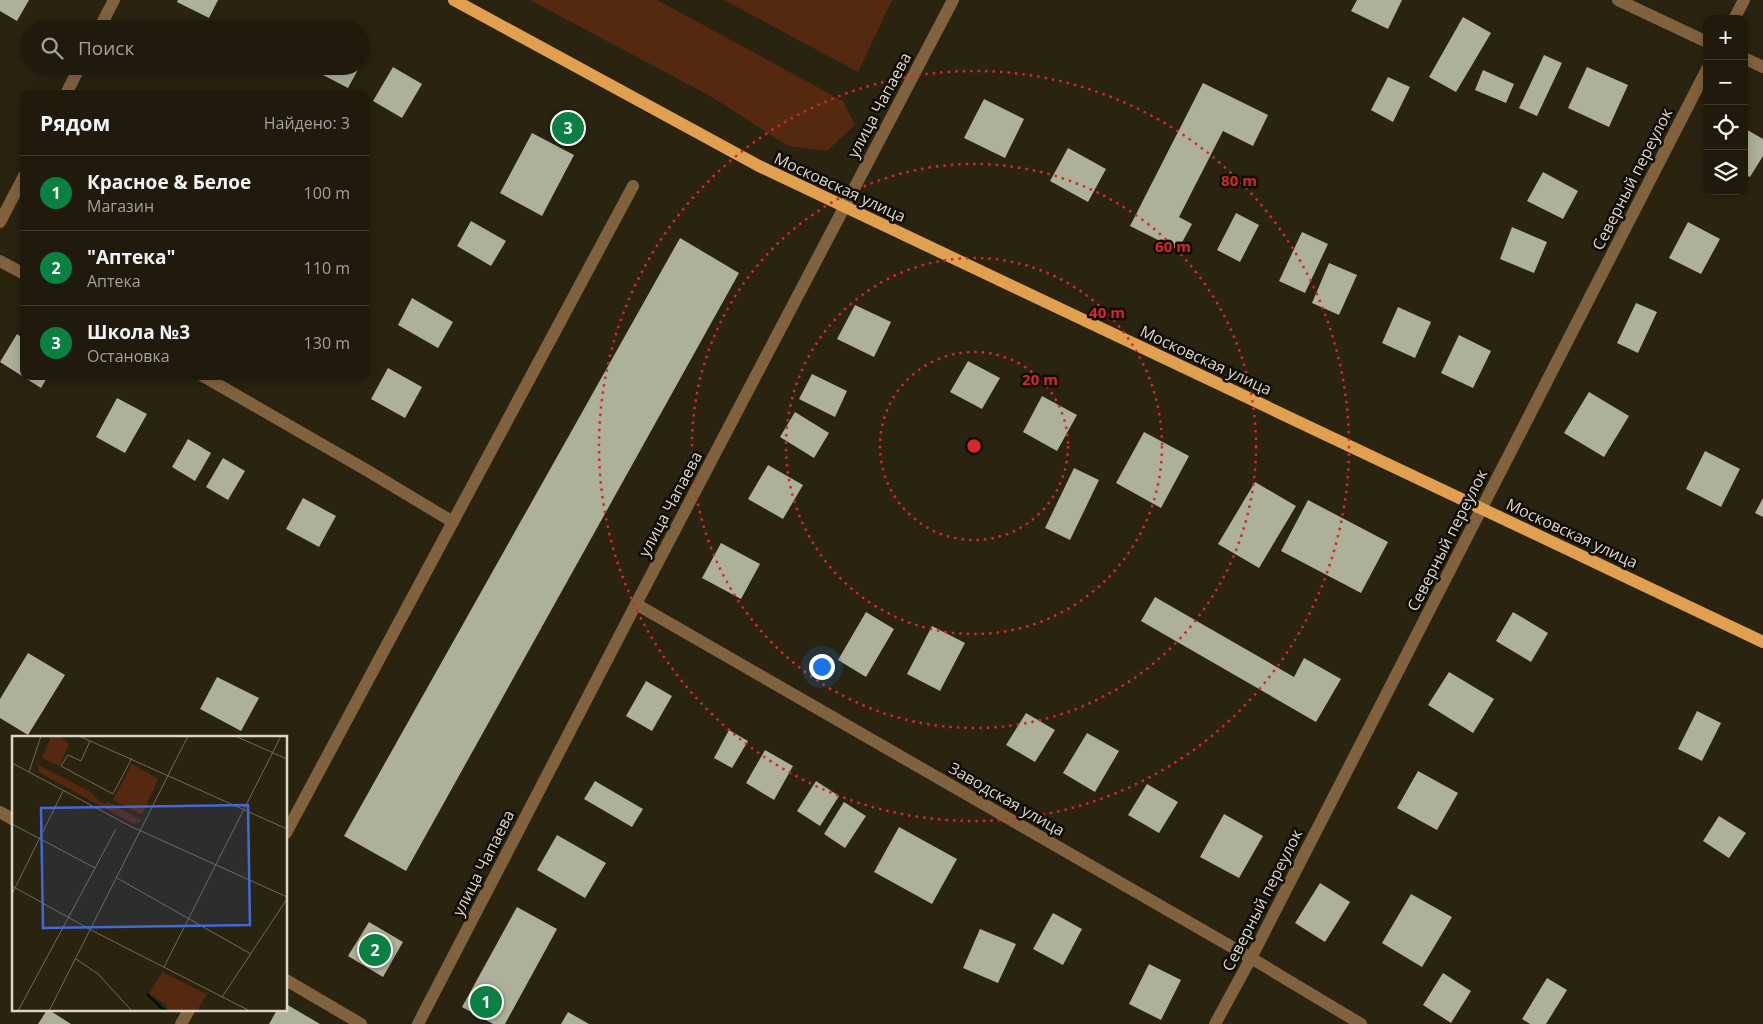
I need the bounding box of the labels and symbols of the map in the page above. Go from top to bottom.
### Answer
street label: улица Чапаева [842,49,916,161]
street label: Северный переулок [1587,104,1678,254]
pin: 3 [552,109,584,147]
street label: Московская улица [771,147,909,227]
text: 80 m [1221,170,1257,190]
text: 60 m [1155,236,1191,256]
text: 40 m [1089,302,1125,322]
street label: Московская улица [1137,320,1275,400]
text: 20 m [1022,369,1058,389]
centre of rings [965,437,983,455]
street label: улица Чапаева [633,448,707,560]
street label: Северный переулок [1402,465,1493,615]
street label: Московская улица [1503,493,1641,573]
your location [809,654,835,680]
inset map [12,736,288,1012]
street label: Заводская улица [945,757,1069,841]
street label: улица Чапаева [447,806,519,920]
street label: Северный переулок [1217,825,1308,975]
pin: 2 [359,931,391,969]
pin: 1 [470,983,502,1021]

